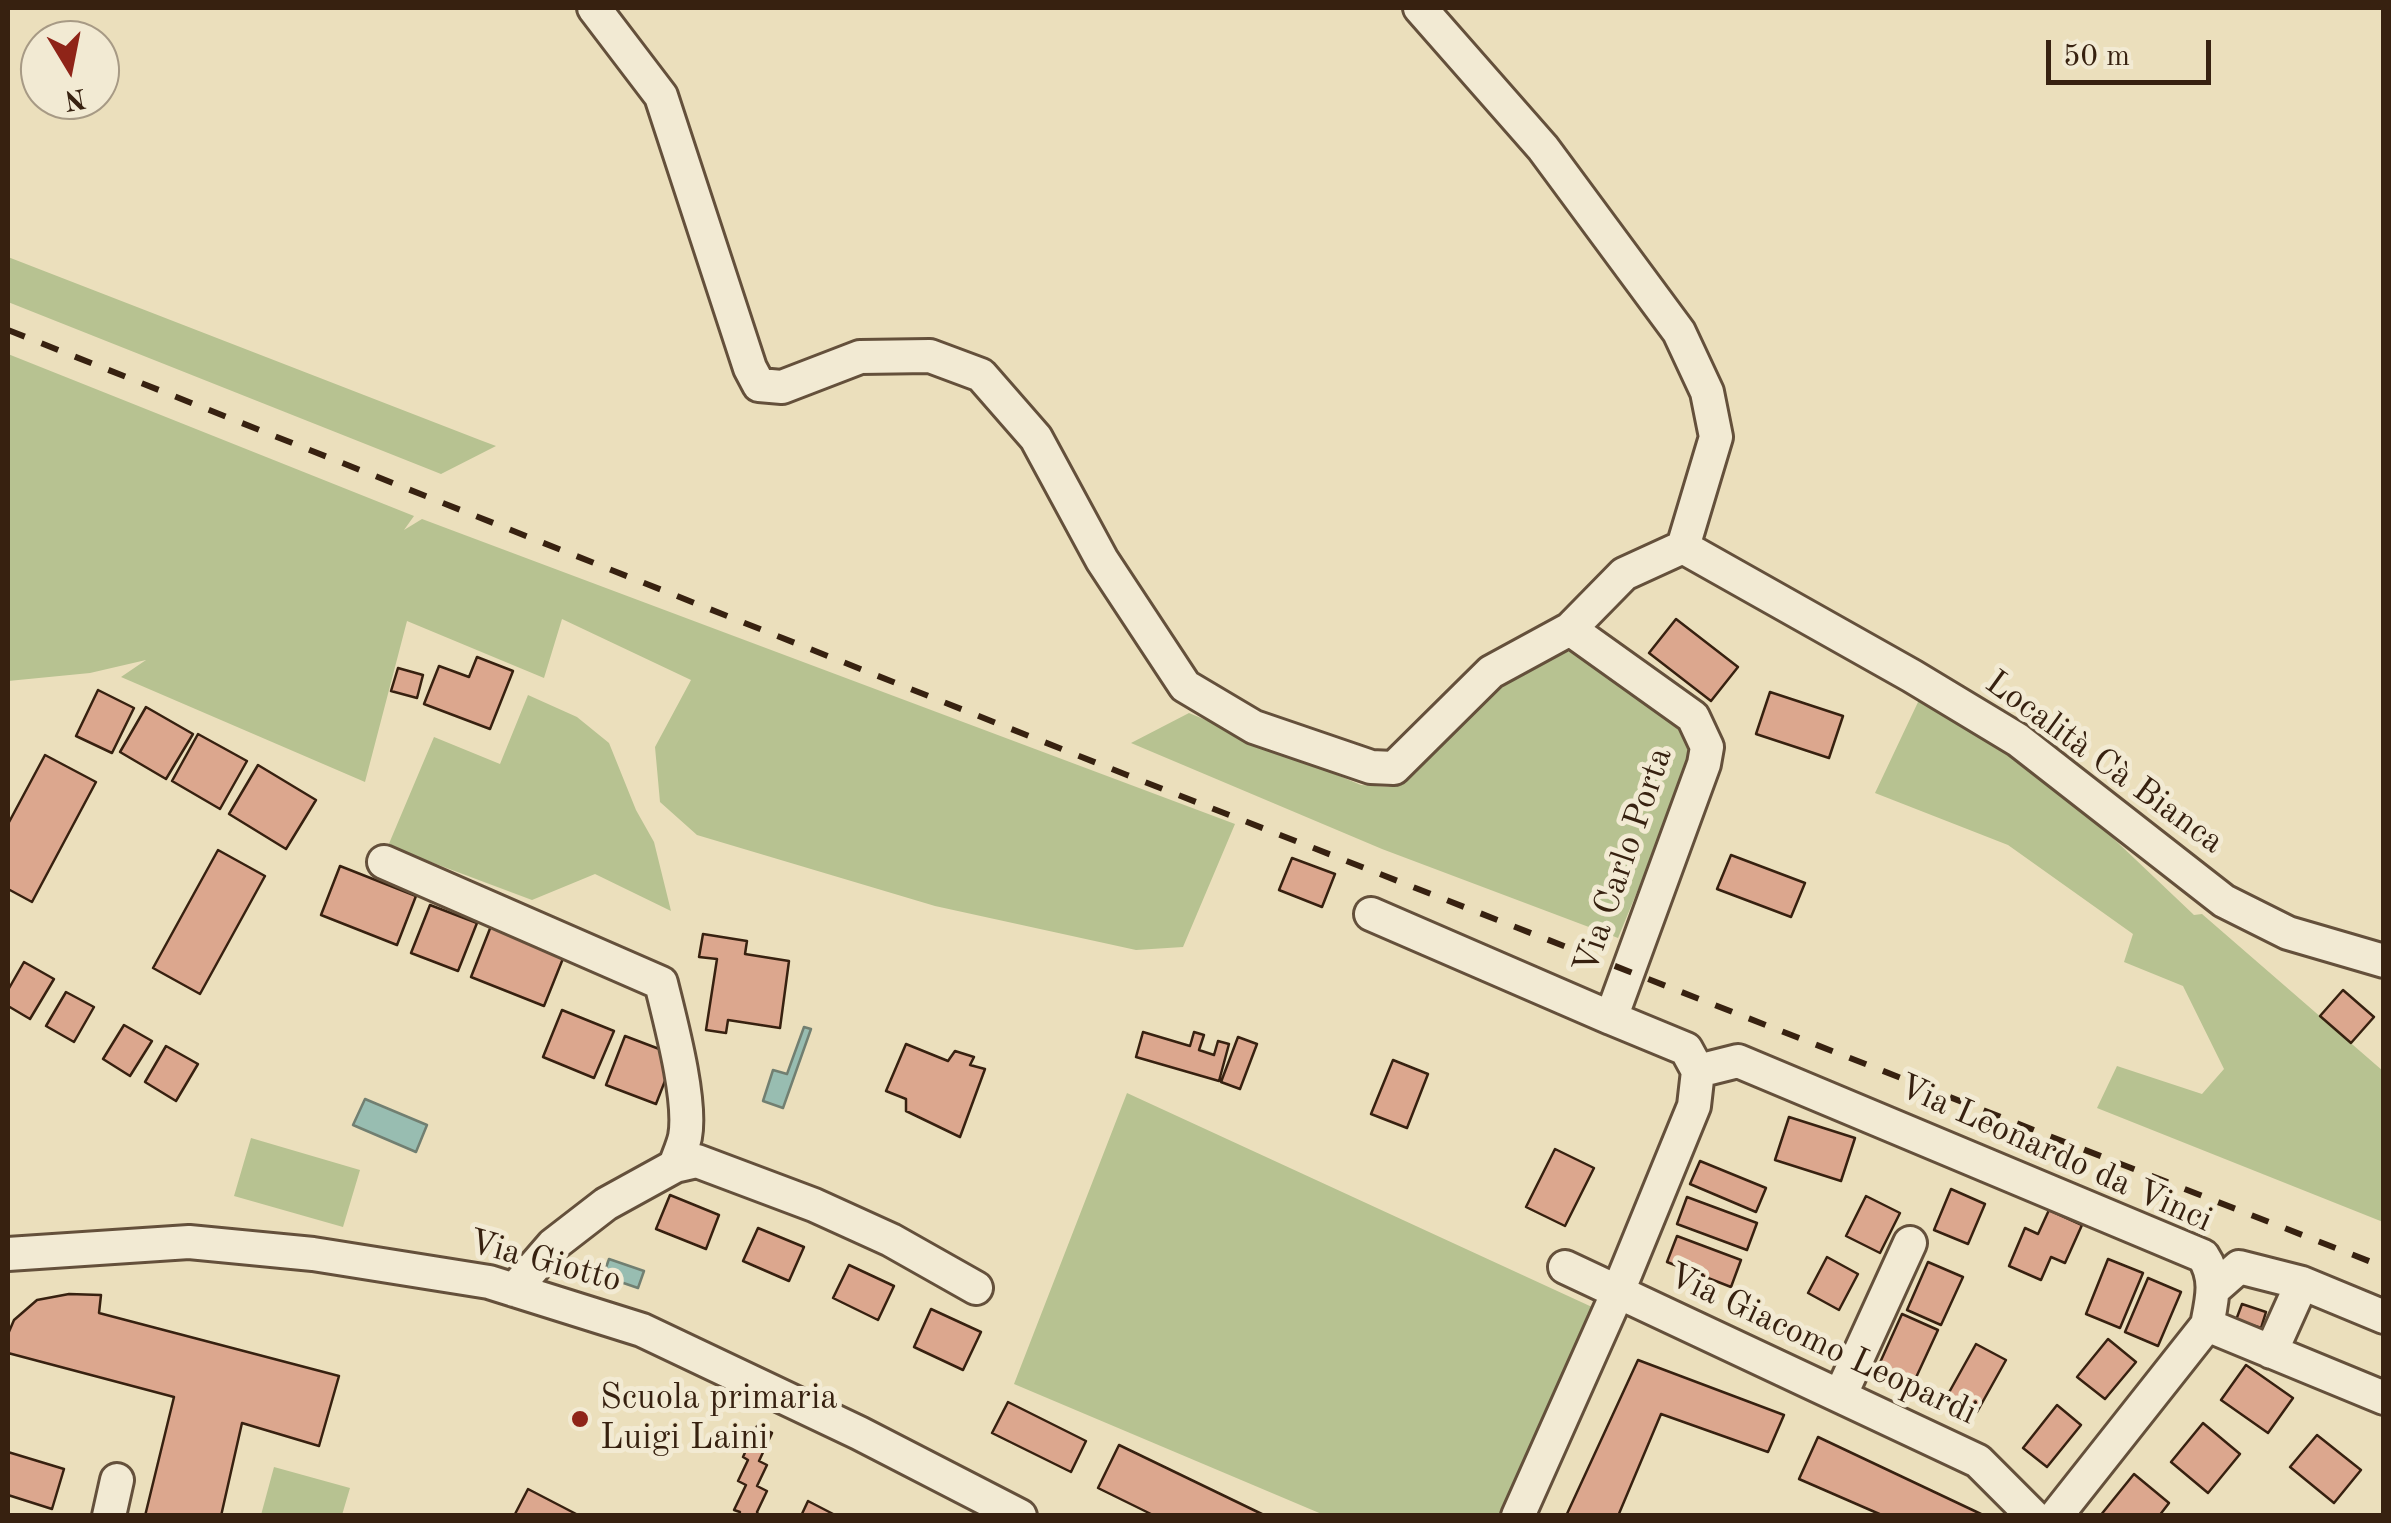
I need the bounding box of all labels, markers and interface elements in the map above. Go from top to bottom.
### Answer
north arrow [20,20,120,120]
scale bar [2051,20,2216,82]
text: 50 m [2063,42,2130,72]
text: N [62,82,88,113]
street label: Località Cà Bianca [1977,662,2231,864]
street label: Via Carlo Porta [1566,742,1682,980]
street label: Via Leonardo da Vinci [1892,1066,2218,1242]
street label: Via Giotto [464,1222,626,1302]
street label: Via Giacomo Leopardi [1661,1255,1983,1435]
place label: Scuola primaria Luigi Laini [600,1378,838,1460]
marker: Scuola primaria Luigi Laini [569,1408,591,1430]

